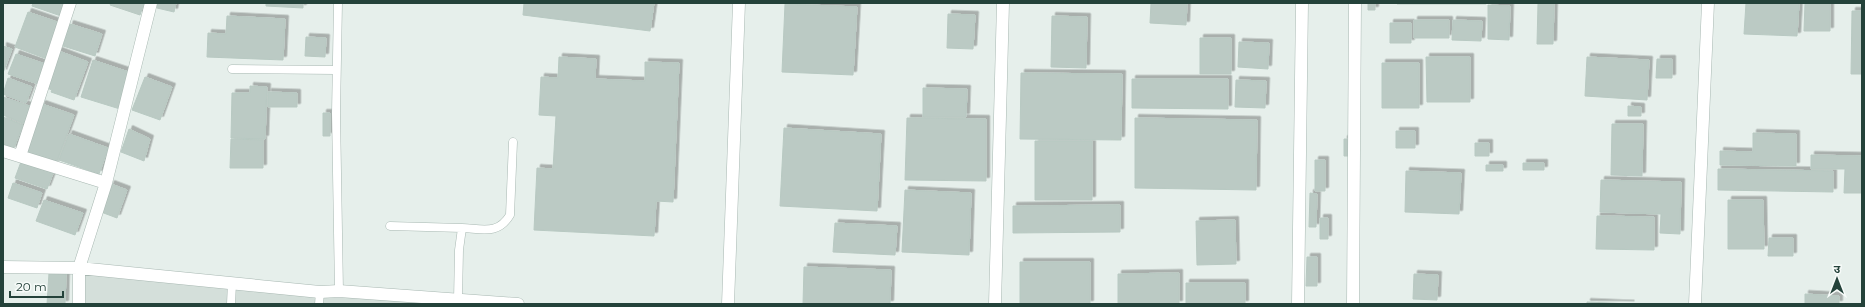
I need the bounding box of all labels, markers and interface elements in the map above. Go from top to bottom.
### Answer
north arrow [1817,259,1857,299]
text: उ [1834,262,1841,276]
scale bar [10,273,63,299]
text: 20 m [16,279,47,294]

